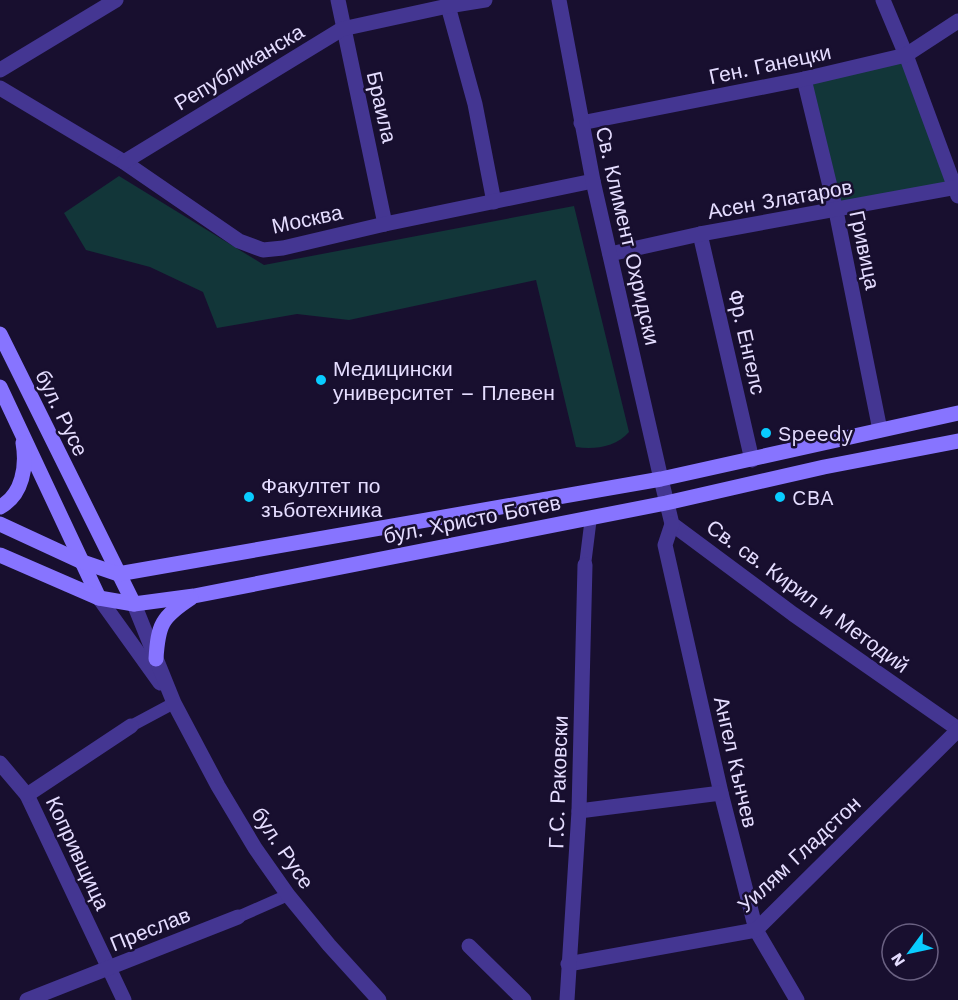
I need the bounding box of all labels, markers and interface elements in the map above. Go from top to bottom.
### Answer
street label: Републиканска [170,18,309,115]
street label: Ген. Ганецки [707,39,833,89]
street label: Браила [362,69,402,146]
street label: Св. Климент Охридски [591,124,665,348]
street label: Асен Златаров [706,174,854,224]
street label: Москва [269,199,345,239]
street label: Гривица [844,208,886,292]
street label: Фр. Енгелс [723,287,771,397]
place label: Медицински университет – Плевен [333,356,555,405]
street label: бул. Русе [30,366,94,460]
marker: Медицински университет – Плевен [314,373,328,387]
place label: Speedy [778,421,853,446]
marker: Speedy [759,426,773,440]
place label: Факултет по зъботехника [261,473,383,522]
place label: CBA [792,485,834,510]
marker: Факултет по зъботехника [242,490,256,504]
street label: бул. Христо Ботев [381,490,563,548]
marker: CBA [773,490,787,504]
street label: Св. св. Кирил и Методий [702,514,914,678]
street label: Ангел Кънчев [709,694,763,830]
street label: Г.С. Раковски [543,715,573,849]
street label: Уилям Гладстон [732,791,866,917]
street label: Копривщица [41,792,115,914]
street label: бул. Русе [247,802,319,894]
street label: Преслав [106,902,194,956]
north arrow [880,922,940,982]
text: N [887,950,909,970]

